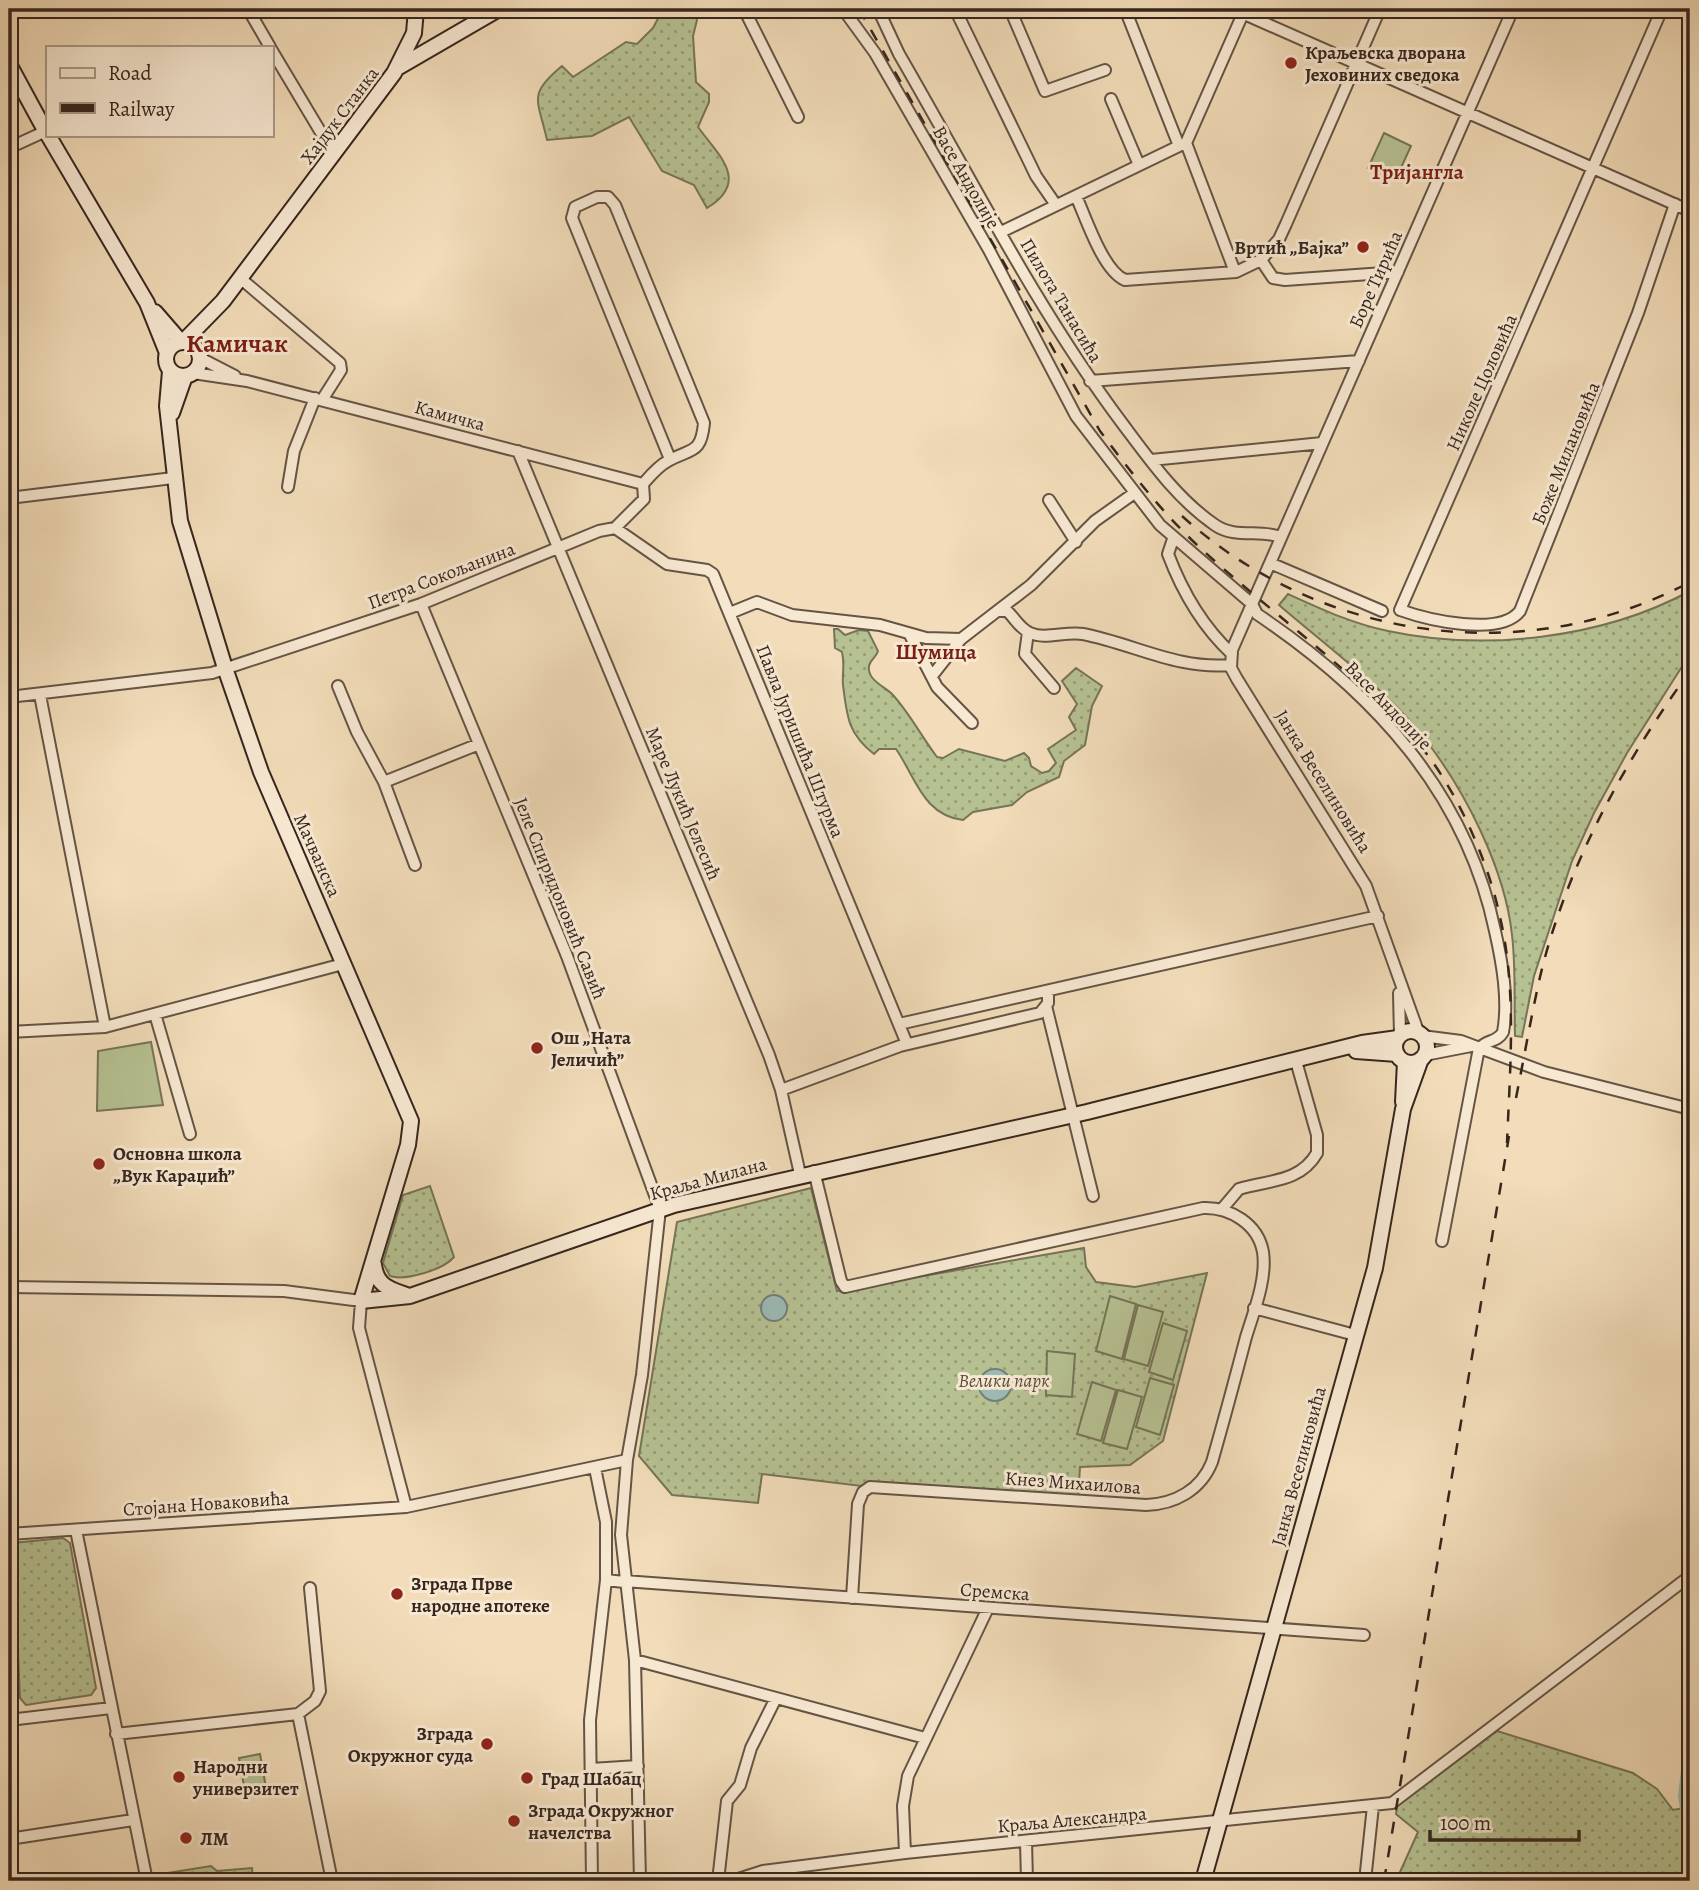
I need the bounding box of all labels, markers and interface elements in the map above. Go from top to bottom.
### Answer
place label: Краљевска дворана Јеховиних сведока [1305,40,1467,88]
legend [46,46,273,136]
marker: Краљевска дворана Јеховиних сведока [1283,55,1299,71]
text: Road [108,59,152,87]
street label: Хајдук Станка [295,61,385,170]
text: Railway [108,95,175,123]
street label: Васе Андолије [926,121,1006,234]
district label: Тријангла [1370,158,1464,186]
street label: Боре Тирића [1343,226,1409,332]
street label: Пилота Танасића [1014,233,1109,368]
place label: Вртић „Бајка” [1234,235,1349,261]
marker: Вртић „Бајка” [1355,239,1371,255]
street label: Николе Цоловића [1440,310,1524,455]
district label: Камичак [186,326,288,361]
street label: Боже Милановића [1525,378,1607,529]
street label: Камичка [412,394,488,438]
street label: Петра Сокољанина [364,536,519,616]
district label: Шумица [896,638,976,666]
street label: Павла Јуришића Штурма [749,641,851,842]
street label: Васе Андолије [1339,655,1438,756]
street label: Јанка Веселиновића [1269,705,1378,858]
street label: Маре Лукић Јелесић [639,723,727,884]
street label: Јеле Спиридоновић Савић [508,794,612,1003]
street label: Мачванска [287,809,347,902]
place label: Ош „Ната Јеличић” [551,1025,632,1073]
marker: Ош „Ната Јеличић” [529,1040,545,1056]
place label: Основна школа „Вук Караџић” [113,1141,243,1189]
street label: Краља Милана [647,1151,770,1207]
marker: Основна школа „Вук Караџић” [91,1156,107,1172]
park label: Велики парк [958,1368,1050,1394]
street label: Јанка Веселиновића [1265,1383,1333,1549]
street label: Кнез Михаилова [1004,1465,1142,1501]
street label: Стојана Новаковића [122,1485,290,1523]
place label: Зграда Прве народне апотеке [411,1571,550,1619]
street label: Сремска [959,1577,1031,1607]
marker: Зграда Прве народне апотеке [389,1586,405,1602]
place label: Зграда Окружног суда [348,1721,474,1769]
marker: Зграда Окружног суда [479,1736,495,1752]
place label: Народни универзитет [192,1754,299,1802]
place label: Град Шабац [541,1766,642,1792]
marker: Народни универзитет [171,1769,187,1785]
marker: Град Шабац [519,1770,535,1786]
place label: Зграда Окружног начелства [528,1798,674,1846]
scale bar [1430,1799,1578,1843]
street label: Краља Александра [996,1800,1148,1839]
text: 100 m [1440,1809,1491,1837]
marker: Зграда Окружног начелства [506,1813,522,1829]
place label: ЛМ [200,1826,229,1852]
marker: ЛМ [178,1830,194,1846]

